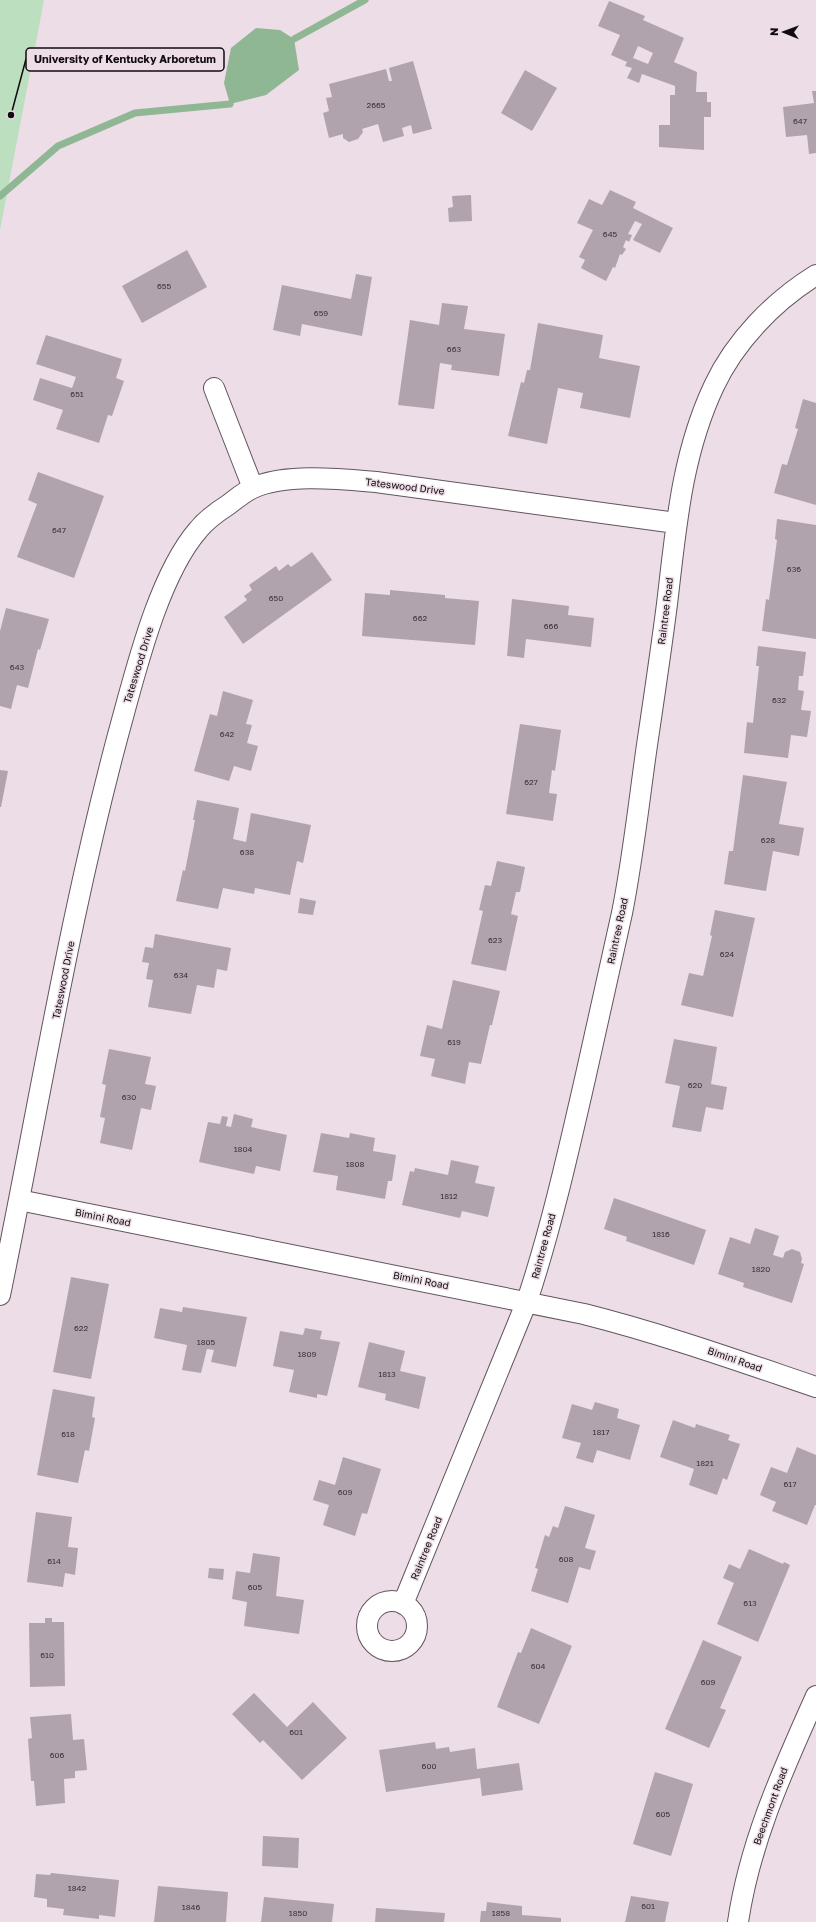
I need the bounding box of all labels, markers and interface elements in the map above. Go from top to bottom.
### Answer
north arrow [764,12,804,52]
text: N [767,28,780,36]
callout: University of Kentucky Arboretum [26,48,224,71]
text: University of Kentucky Arboretum [34,52,216,65]
house number: 2665 [367,100,386,110]
house number: 647 [793,116,807,126]
house number: 645 [603,229,618,239]
house number: 655 [157,281,171,291]
house number: 659 [314,308,328,318]
house number: 663 [447,344,461,354]
house number: 651 [70,389,84,399]
street label: Tateswood Drive [365,475,445,497]
house number: 647 [52,525,66,535]
house number: 636 [787,564,801,574]
street label: Raintree Road [655,577,675,645]
house number: 650 [269,593,283,603]
house number: 662 [413,613,428,623]
house number: 666 [544,621,558,631]
street label: Tateswood Drive [121,625,155,705]
house number: 643 [10,662,25,672]
house number: 632 [772,695,786,705]
house number: 642 [220,729,235,739]
house number: 627 [524,777,538,787]
house number: 628 [761,835,775,845]
house number: 638 [240,847,254,857]
street label: Raintree Road [604,897,630,965]
house number: 623 [488,935,502,945]
street label: Tateswood Drive [50,940,77,1020]
house number: 624 [720,949,734,959]
house number: 634 [174,970,188,980]
house number: 619 [447,1037,461,1047]
house number: 620 [688,1080,702,1090]
house number: 630 [122,1092,136,1102]
house number: 1804 [234,1144,252,1154]
house number: 1808 [346,1159,364,1169]
house number: 1812 [440,1191,458,1201]
street label: Bimini Road [74,1206,132,1228]
street label: Raintree Road [528,1212,558,1280]
house number: 1816 [652,1229,670,1239]
house number: 1820 [752,1264,770,1274]
street label: Bimini Road [392,1269,450,1291]
house number: 622 [74,1323,88,1333]
house number: 1805 [197,1337,216,1347]
street label: Bimini Road [706,1344,764,1374]
house number: 1809 [298,1349,316,1359]
house number: 1813 [378,1369,396,1379]
house number: 1817 [593,1427,609,1437]
house number: 618 [61,1429,75,1439]
house number: 1821 [696,1458,714,1468]
house number: 617 [784,1479,796,1489]
house number: 609 [338,1487,352,1497]
street label: Raintree Road [408,1514,444,1582]
house number: 608 [559,1554,573,1564]
house number: 614 [47,1556,61,1566]
house number: 605 [248,1582,263,1592]
house number: 613 [743,1598,757,1608]
house number: 610 [40,1650,54,1660]
house number: 604 [531,1661,545,1671]
house number: 609 [701,1677,715,1687]
house number: 601 [289,1727,303,1737]
house number: 606 [50,1750,64,1760]
house number: 600 [422,1761,436,1771]
street label: Beechmont Road [750,1766,790,1846]
house number: 605 [656,1809,671,1819]
house number: 1842 [68,1883,86,1893]
house number: 601 [641,1901,655,1911]
house number: 1846 [182,1902,200,1912]
house number: 1850 [289,1908,307,1918]
house number: 1858 [492,1908,510,1918]

